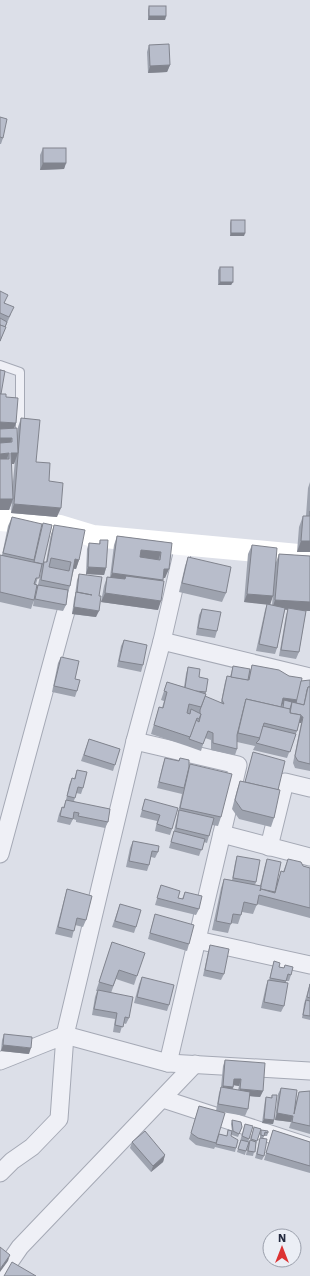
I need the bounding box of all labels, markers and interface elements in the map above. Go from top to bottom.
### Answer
north arrow [262,1228,302,1268]
text: N [278,1232,286,1245]

